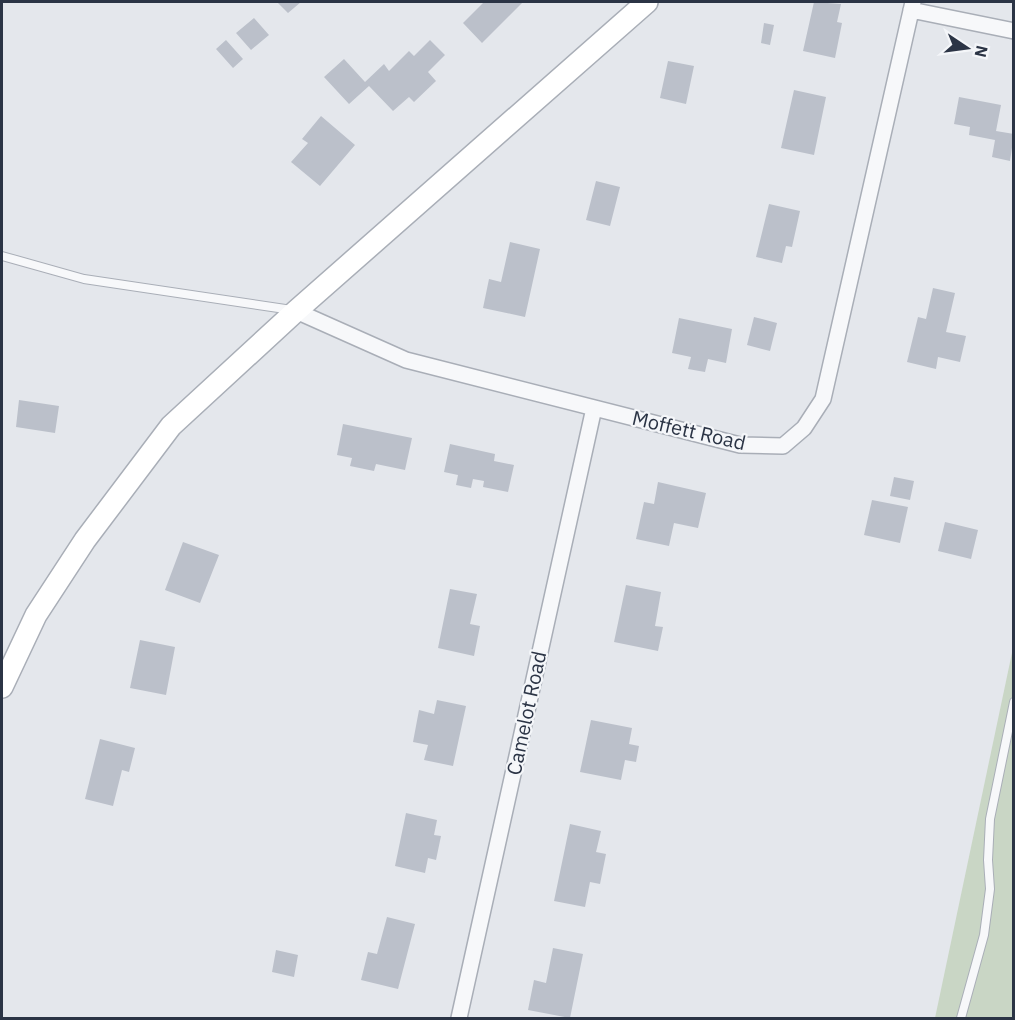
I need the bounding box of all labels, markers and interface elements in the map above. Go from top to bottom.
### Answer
north arrow [937,18,997,78]
text: N [971,43,993,59]
street label: Moffett Road [630,404,748,456]
street label: Camelot Road [500,649,552,777]

